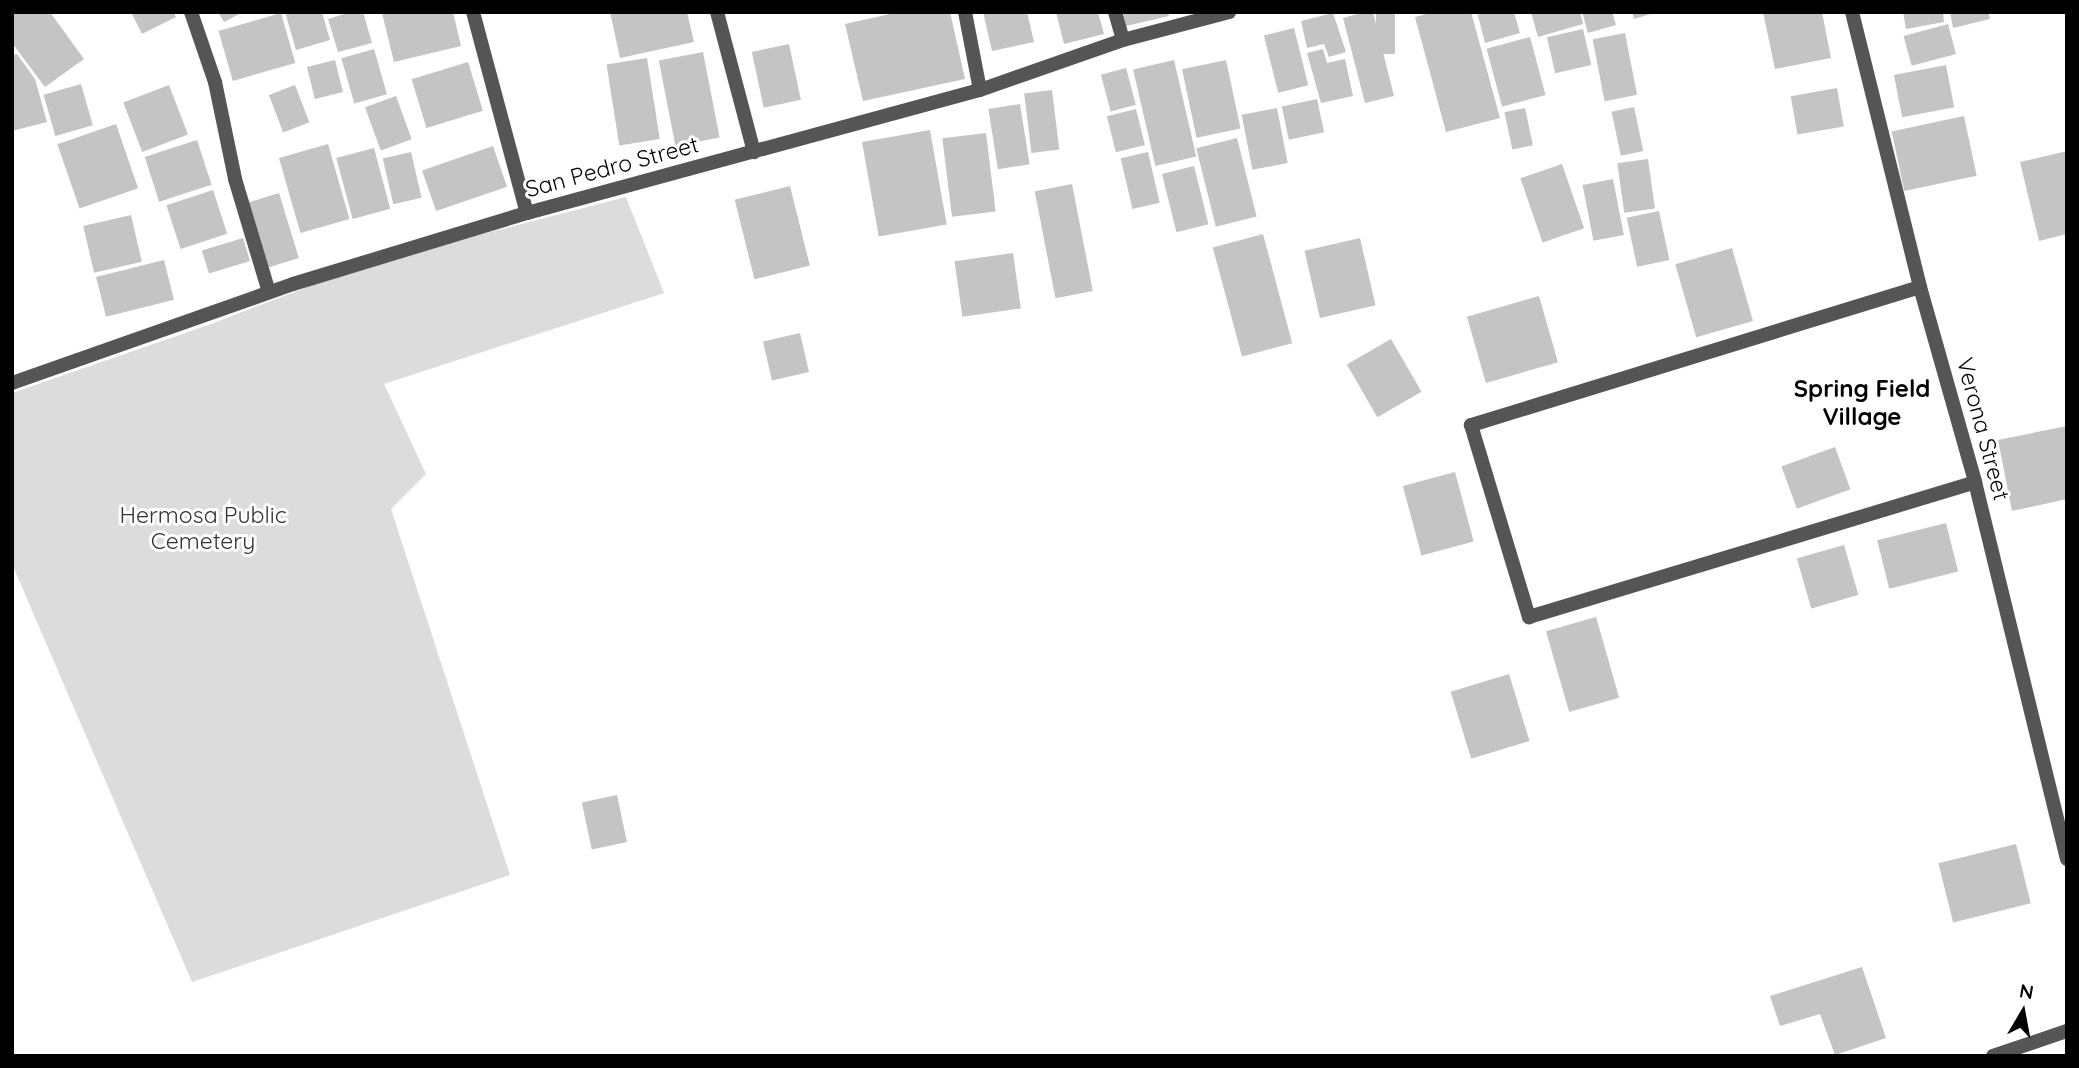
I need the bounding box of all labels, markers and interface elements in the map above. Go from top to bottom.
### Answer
street label: San Pedro Street [522,131,702,203]
street label: Verona Street [1951,355,2015,503]
district label: Spring Field Village [1794,375,1930,431]
park label: Hermosa Public Cemetery [119,501,287,555]
north arrow [1988,977,2058,1047]
text: N [2018,978,2036,1004]

